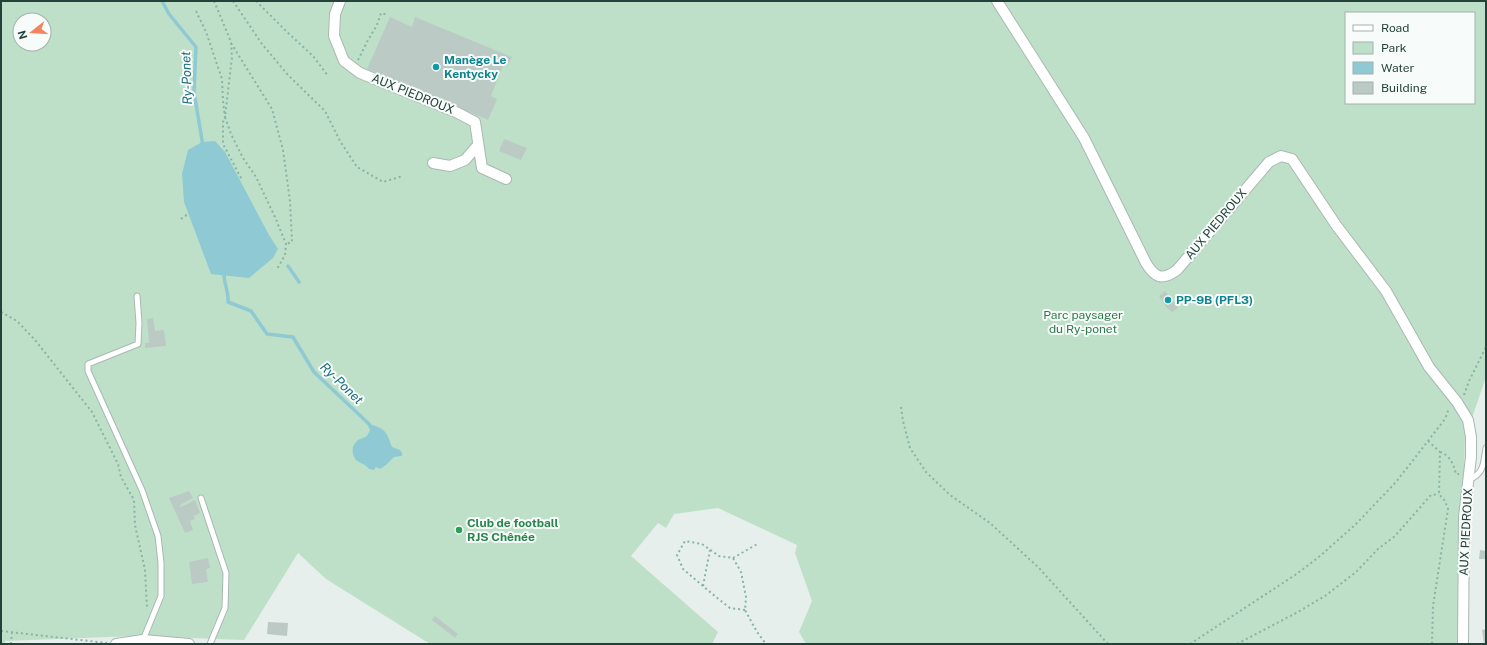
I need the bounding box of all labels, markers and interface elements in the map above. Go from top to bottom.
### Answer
north arrow [12,12,52,52]
legend [1345,12,1475,104]
text: Road [1381,21,1409,35]
text: N [15,29,29,41]
text: Park [1381,41,1407,55]
water label: Ry-Ponet [178,51,195,105]
place label: Manège Le Kentycky [444,53,507,81]
text: Water [1381,61,1415,75]
marker: Manège Le Kentycky [431,62,441,72]
street label: AUX PIEDROUX [370,71,456,117]
text: Building [1381,81,1427,95]
street label: AUX PIEDROUX [1182,186,1250,262]
place label: PP-9B (PFL3) [1176,293,1253,307]
marker: PP-9B (PFL3) [1163,295,1173,305]
park label: Parc paysager du Ry-ponet [1043,308,1123,336]
water label: Ry-Ponet [317,359,366,407]
street label: AUX PIEDROUX [1457,488,1475,576]
place label: Club de football RJS Chênée [467,516,559,544]
marker: Club de football RJS Chênée [454,525,464,535]

